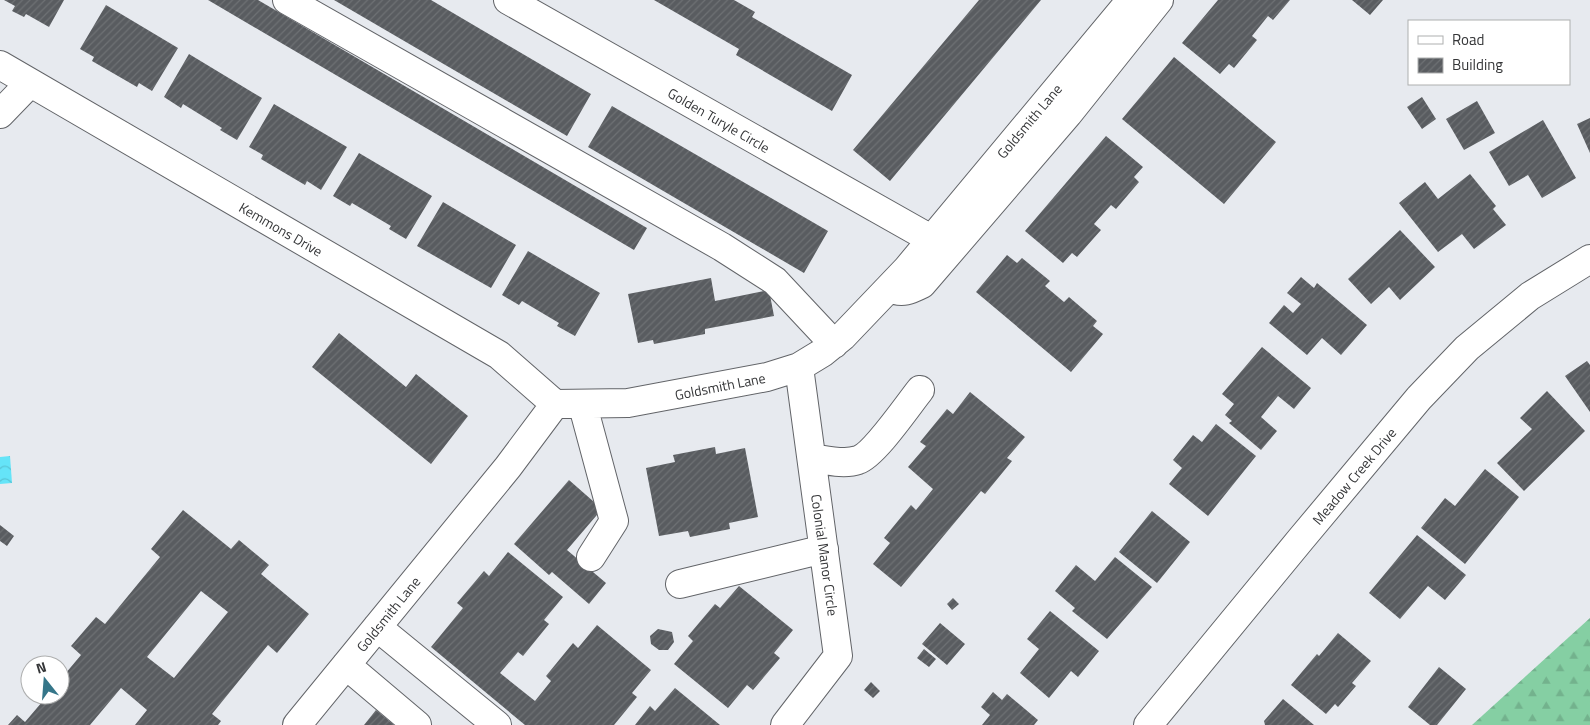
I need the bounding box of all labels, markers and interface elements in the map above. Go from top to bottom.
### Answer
legend [1408,20,1570,85]
text: Road [1452,28,1484,51]
text: Building [1452,53,1503,76]
street label: Goldsmith Lane [991,79,1067,163]
street label: Golden Turyle Circle [664,82,774,158]
street label: Kemmons Drive [235,197,327,261]
street label: Goldsmith Lane [673,367,767,405]
street label: Meadow Creek Drive [1307,423,1401,529]
street label: Colonial Manor Circle [806,493,844,617]
street label: Goldsmith Lane [351,572,425,656]
north arrow [20,655,70,705]
text: N [33,656,49,679]

